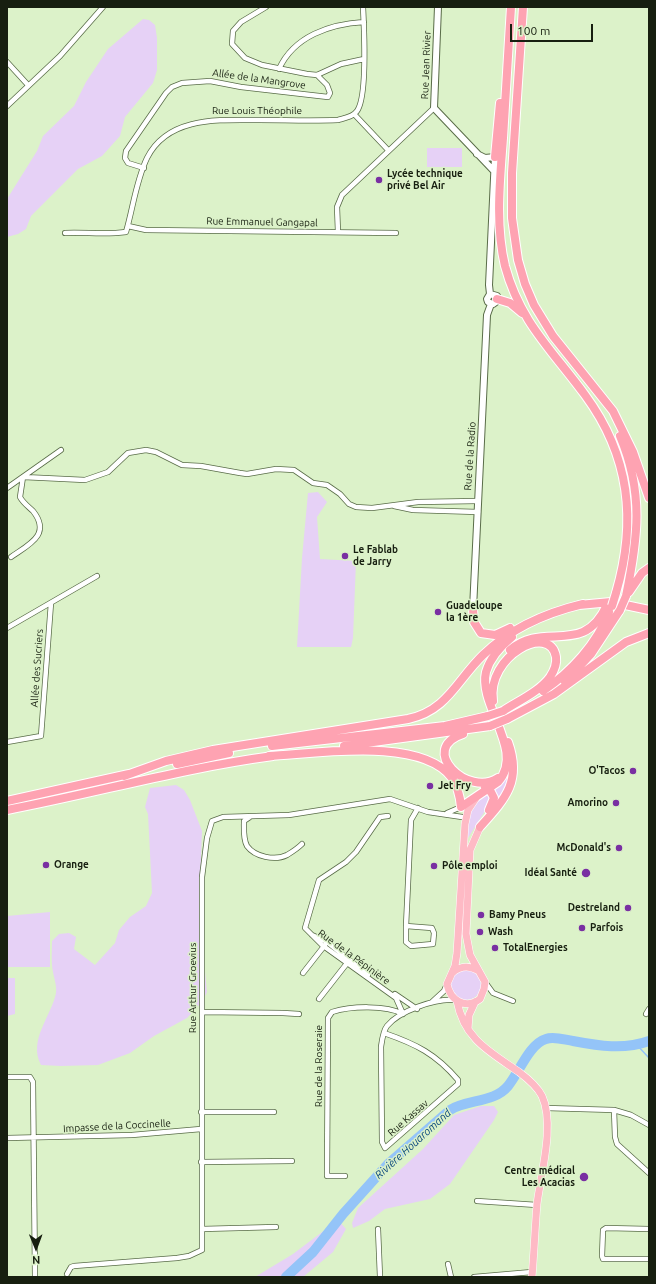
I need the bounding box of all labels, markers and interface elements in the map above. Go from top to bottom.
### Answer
scale bar [512,16,595,42]
text: 100 m [517,24,550,37]
street label: Rue Jean Rivier [419,31,433,99]
street label: Allée de la Mangrove [212,67,306,91]
street label: Rue Louis Théophile [212,105,302,117]
place label: Lycée technique privé Bel Air [387,168,463,192]
marker: Lycée technique privé Bel Air [374,175,384,185]
street label: Rue Emmanuel Gangapal [206,215,318,229]
street label: Rue de la Radio [462,421,478,491]
place label: Le Fablab de Jarry [353,544,398,568]
marker: Le Fablab de Jarry [340,551,350,561]
place label: Guadeloupe la 1ère [446,600,503,624]
marker: Guadeloupe la 1ère [433,607,443,617]
street label: Allée des Sucriers [28,628,46,708]
place label: O'Tacos [588,765,625,777]
marker: O'Tacos [628,766,638,776]
place label: Jet Fry [438,780,471,792]
marker: Jet Fry [425,781,435,791]
place label: Amorino [568,797,608,809]
marker: Amorino [611,798,621,808]
place label: McDonald's [556,842,611,854]
marker: McDonald's [614,843,624,853]
place label: Orange [54,859,89,871]
marker: Orange [41,860,51,870]
place label: Pôle emploi [442,860,498,872]
marker: Pôle emploi [429,861,439,871]
place label: Idéal Santé [524,867,577,879]
marker: Idéal Santé [580,867,592,879]
place label: Destreland [568,902,620,914]
marker: Destreland [623,903,633,913]
place label: Bamy Pneus [489,909,546,921]
marker: Bamy Pneus [476,910,486,920]
place label: Parfois [590,922,623,934]
marker: Parfois [577,923,587,933]
place label: Wash [488,926,513,938]
street label: Rue de la Pépinière [316,927,392,987]
marker: Wash [475,927,485,937]
place label: TotalEnergies [503,942,568,954]
street label: Rue Arthur Groevius [187,943,199,1033]
marker: TotalEnergies [490,943,500,953]
street label: Rue de la Roseraie [313,1025,325,1107]
street label: Rue Kassav [385,1097,431,1139]
water label: Rivière Houaromand [372,1106,454,1182]
street label: Impasse de la Coccinelle [63,1117,171,1135]
place label: Centre médical Les Acacias [504,1165,575,1188]
marker: Centre médical Les Acacias [578,1171,590,1183]
north arrow [16,1228,56,1268]
text: N [32,1254,40,1266]

